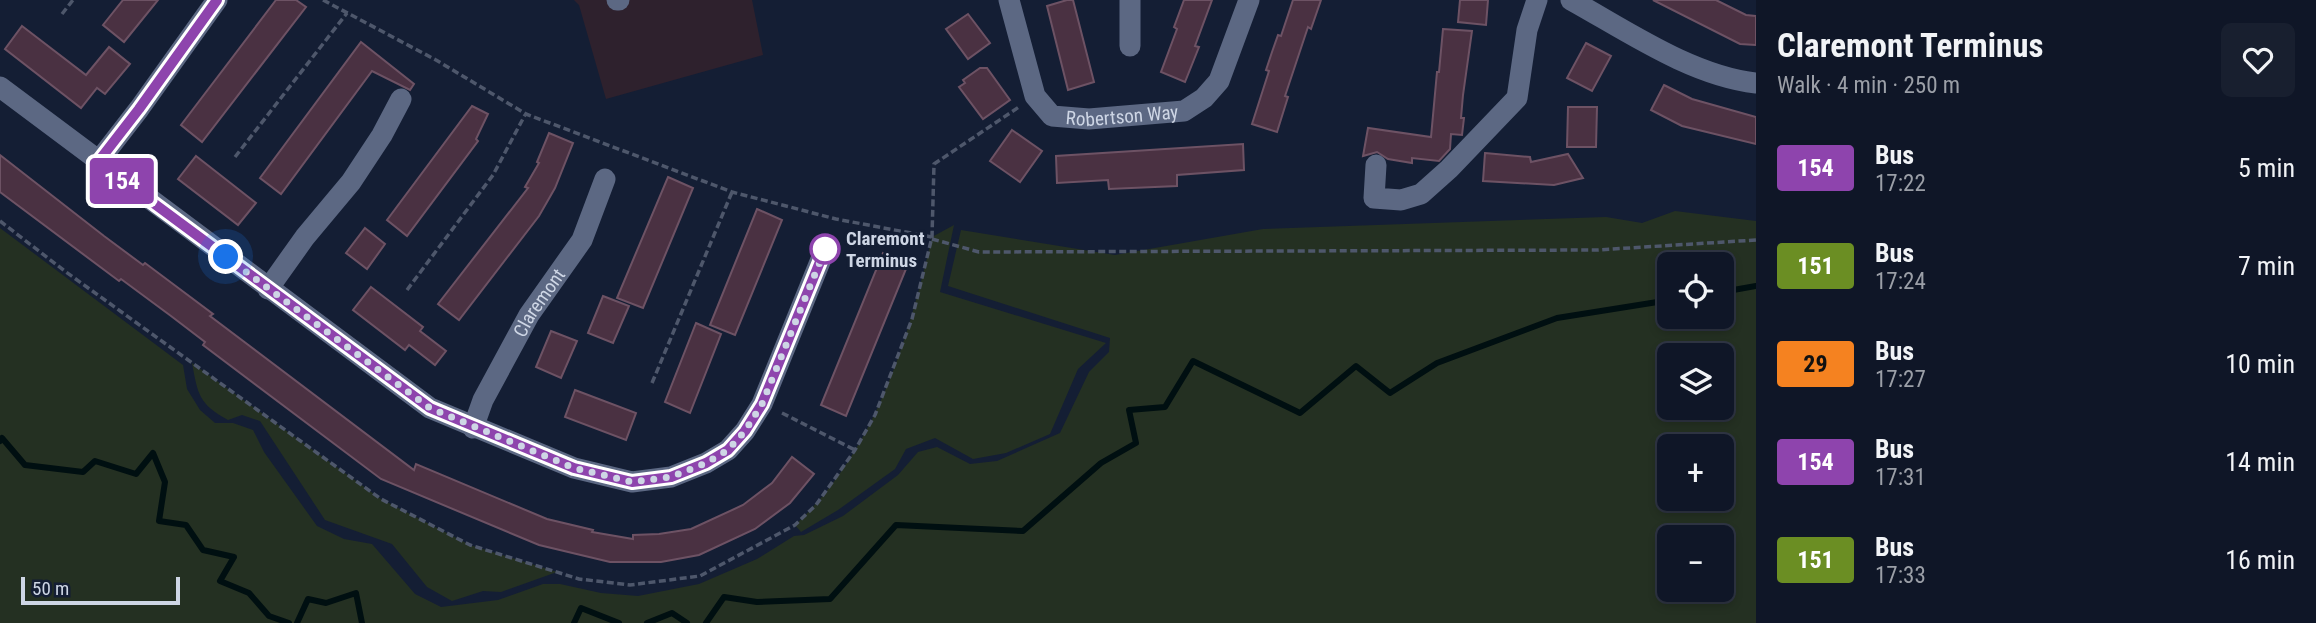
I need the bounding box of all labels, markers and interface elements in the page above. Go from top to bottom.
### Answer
button: heart [2221,23,2295,97]
text: Claremont Terminus [1777,26,2043,65]
text: Walk · 4 min · 250 m [1777,72,1960,99]
street label: Robertson Way [1065,100,1179,131]
text: Bus [1875,140,1914,170]
text: 5 min [2238,153,2295,183]
text: 154 [1797,154,1834,182]
line badge: 154 [82,158,162,204]
text: 154 [104,167,140,195]
text: 17:22 [1875,170,1926,197]
place label: Claremont Terminus [846,227,925,272]
marker: Claremont Terminus [810,234,840,264]
text: Bus [1875,238,1914,268]
your location [208,239,243,274]
text: 7 min [2238,251,2295,281]
map controls [1657,252,1734,602]
button: locate [1657,252,1734,329]
text: 151 [1797,252,1834,280]
street label: Claremont [508,264,570,341]
text: 17:24 [1875,268,1926,295]
text: Bus [1875,336,1914,366]
button: layers [1657,343,1734,420]
text: 10 min [2225,349,2295,379]
text: 29 [1803,350,1828,378]
text: 17:27 [1875,366,1926,393]
button: + [1657,434,1734,511]
text: Bus [1875,434,1914,464]
text: 14 min [2225,447,2295,477]
text: 154 [1797,448,1834,476]
text: 17:31 [1875,464,1926,491]
button: − [1657,525,1734,602]
text: Bus [1875,532,1914,562]
text: 16 min [2225,545,2295,575]
text: 151 [1797,546,1834,574]
text: 17:33 [1875,562,1926,589]
scale bar [21,574,180,606]
text: 50 m [32,577,69,600]

